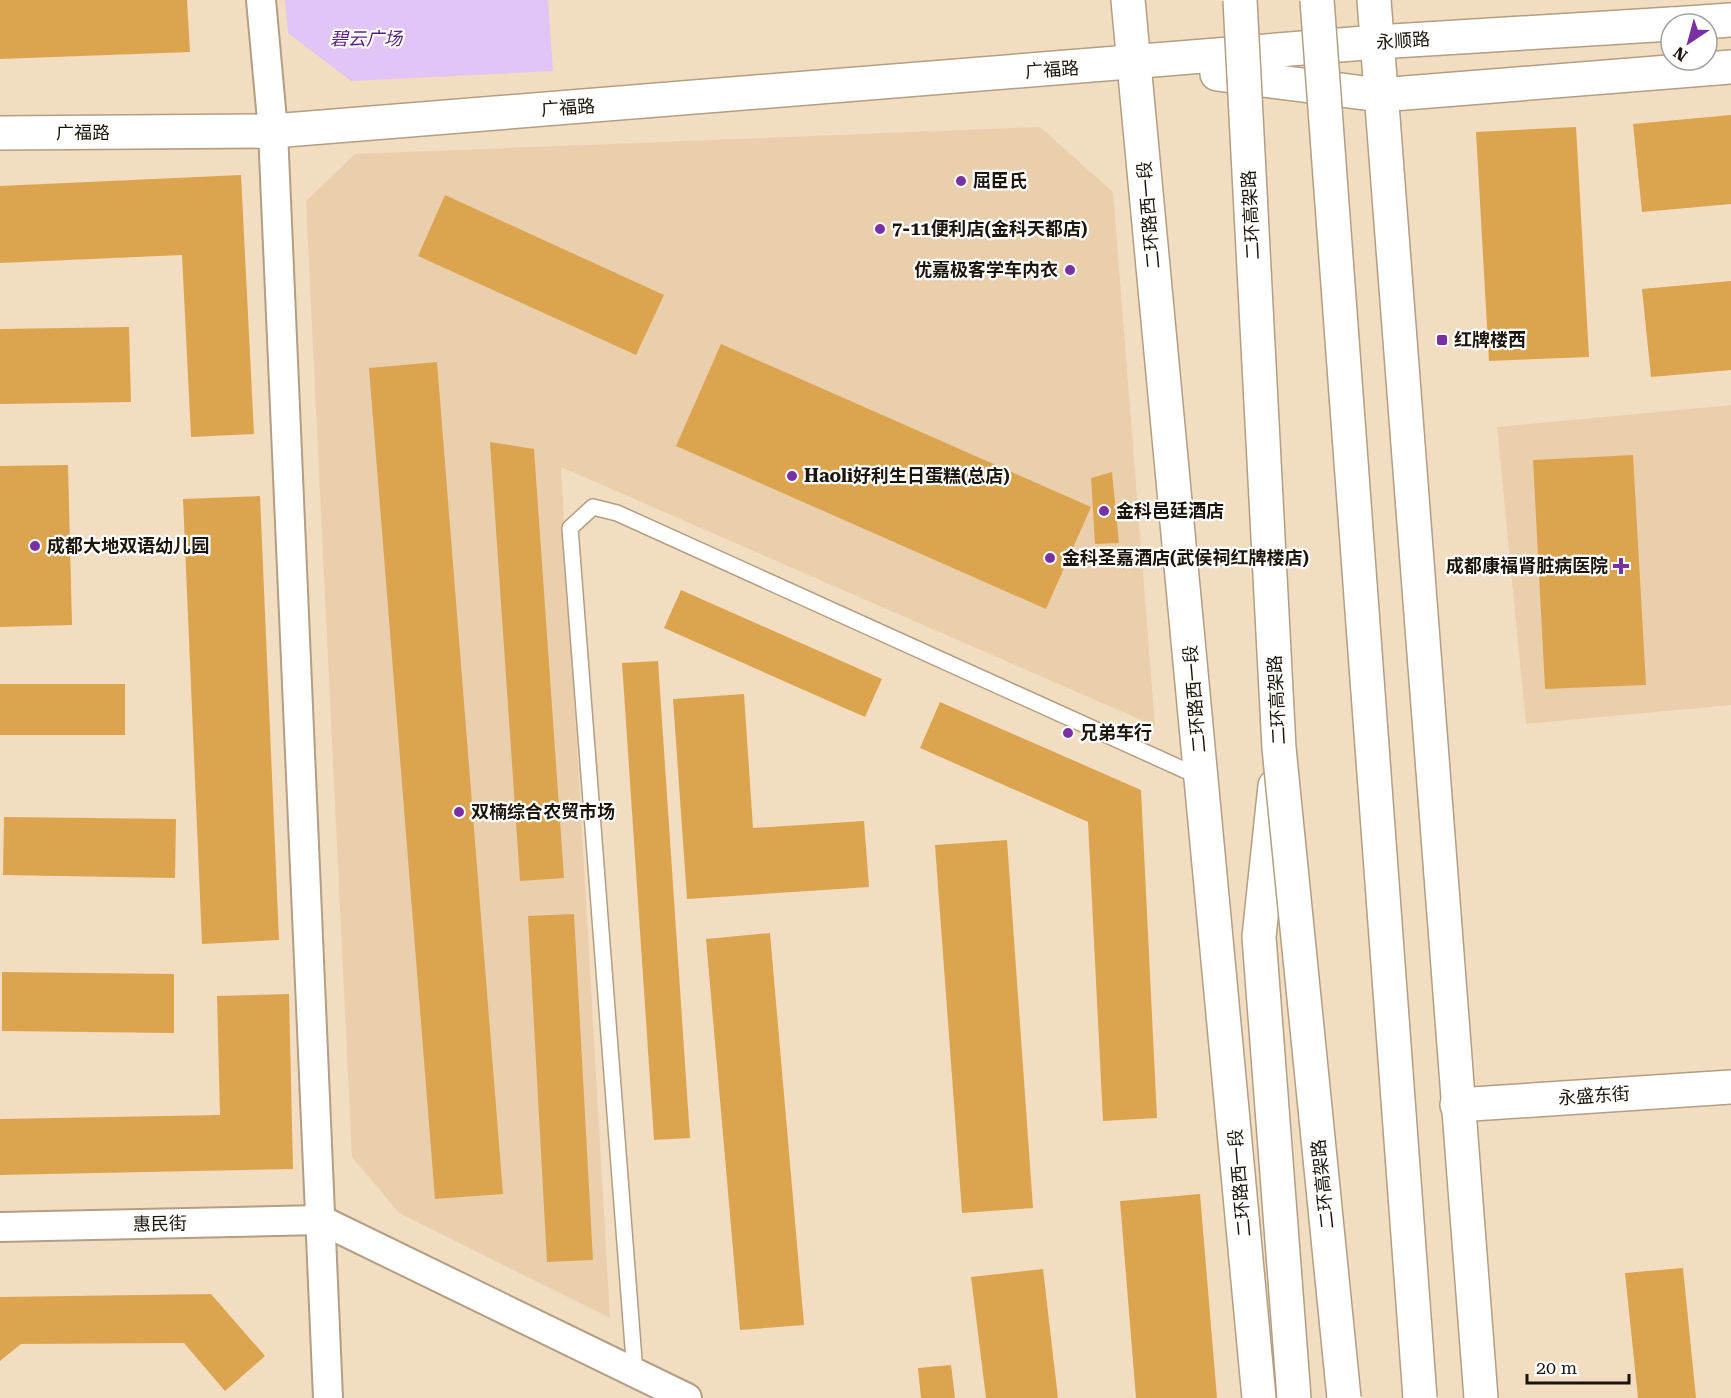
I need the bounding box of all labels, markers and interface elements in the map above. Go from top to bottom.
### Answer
north arrow [1659,12,1719,72]
park label: 碧云广场 [330,28,404,49]
street label: 永顺路 [1375,28,1431,53]
text: N [1670,42,1691,65]
street label: 广福路 [1024,57,1080,82]
street label: 广福路 [540,95,596,120]
street label: 广福路 [56,122,110,143]
street label: 二环路西一段 [1133,160,1164,270]
place label: 屈臣氏 [973,170,1027,191]
street label: 二环高架路 [1238,170,1263,261]
marker: 屈臣氏 [954,174,968,188]
place label: 7-11便利店(金科天都店) [892,218,1088,239]
marker: 7-11便利店(金科天都店) [873,222,887,236]
place label: 优嘉极客学车内衣 [914,259,1058,280]
marker: 优嘉极客学车内衣 [1063,263,1077,277]
place label: 红牌楼西 [1454,329,1526,350]
marker: 红牌楼西 [1435,333,1449,347]
place label: Haoli好利生日蛋糕(总店) [804,465,1010,486]
marker: Haoli好利生日蛋糕(总店) [785,469,799,483]
place label: 金科邑廷酒店 [1116,500,1224,521]
marker: 金科邑廷酒店 [1097,504,1111,518]
place label: 成都大地双语幼儿园 [47,535,209,556]
marker: 成都大地双语幼儿园 [28,539,42,553]
place label: 金科圣嘉酒店(武侯祠红牌楼店) [1062,547,1309,568]
marker: 金科圣嘉酒店(武侯祠红牌楼店) [1043,551,1057,565]
place label: 成都康福肾脏病医院 [1446,555,1608,576]
marker: 成都康福肾脏病医院 [1612,557,1630,575]
street label: 二环路西一段 [1179,644,1210,754]
street label: 二环高架路 [1264,655,1289,746]
place label: 兄弟车行 [1080,722,1152,743]
marker: 兄弟车行 [1061,726,1075,740]
place label: 双楠综合农贸市场 [471,801,615,822]
marker: 双楠综合农贸市场 [452,805,466,819]
street label: 永盛东街 [1557,1083,1631,1108]
street label: 二环路西一段 [1224,1128,1255,1238]
street label: 二环高架路 [1307,1138,1338,1230]
street label: 惠民街 [133,1213,187,1234]
scale bar [1527,1347,1629,1385]
text: 20 m [1536,1357,1577,1378]

